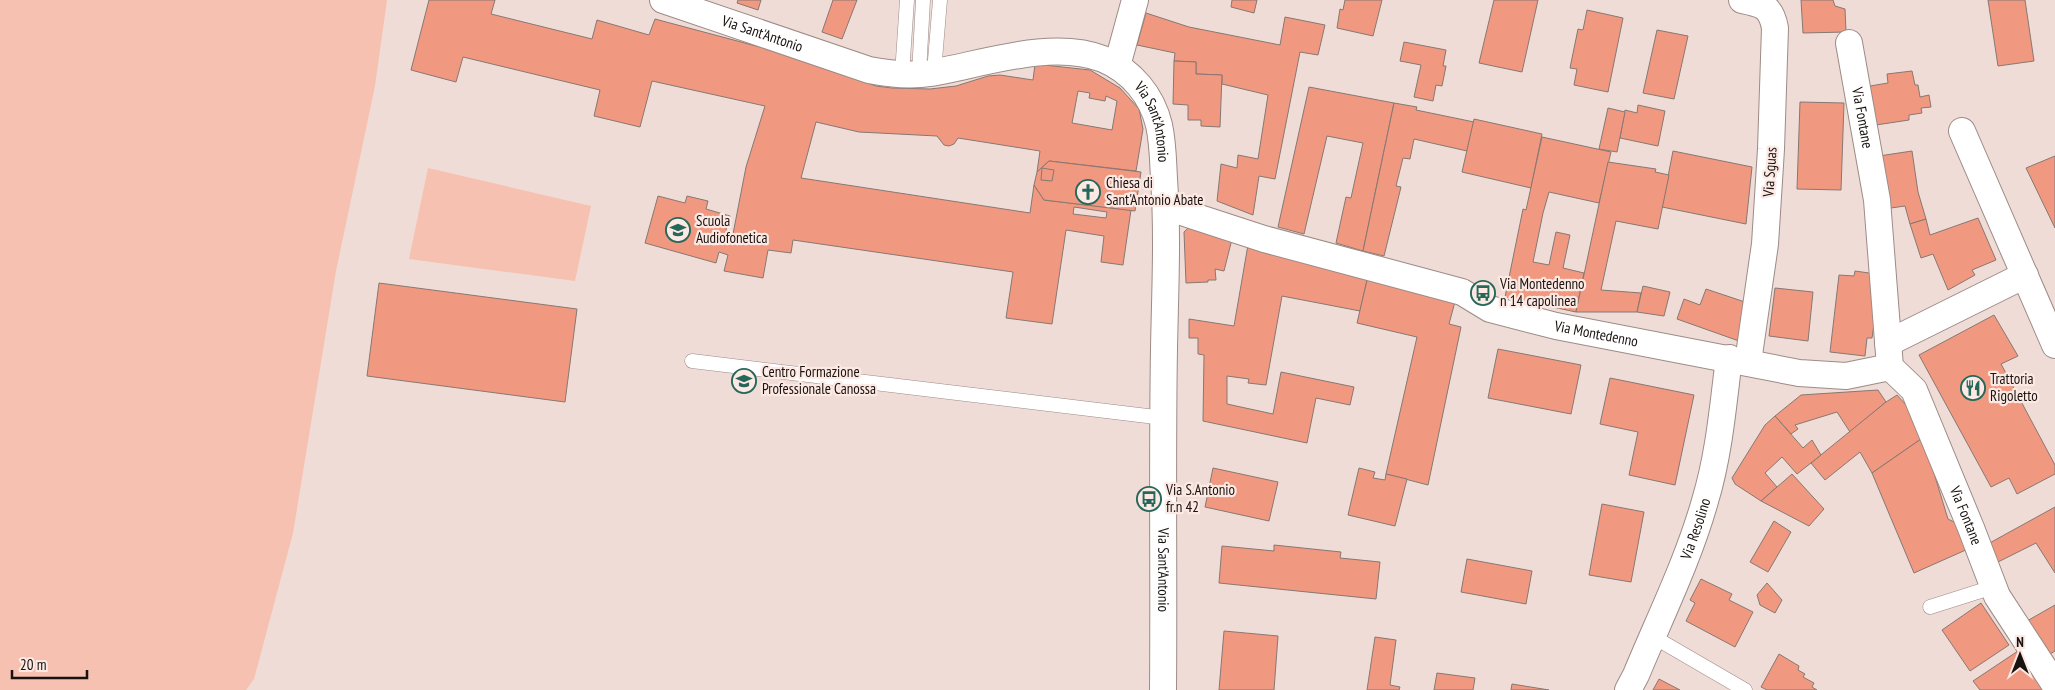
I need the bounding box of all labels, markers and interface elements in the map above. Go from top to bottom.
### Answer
street label: Via Sant'Antonio [719,10,806,56]
street label: Via Sant'Antonio [1130,77,1173,163]
street label: Via Fontane [1848,85,1878,150]
street label: Via Sguas [1758,146,1781,199]
place label: Chiesa di Sant'Antonio Abate [1106,173,1203,209]
church icon: Chiesa di Sant'Antonio Abate [1075,179,1101,205]
place label: Scuola Audiofonetica [696,211,767,247]
school or university icon: Scuola Audiofonetica [665,217,691,243]
place label: Via Montedenno n 14 capolinea [1499,274,1585,310]
bus stop icon: Via Montedenno n 14 capolinea [1470,280,1496,306]
street label: Via Montedenno [1552,316,1640,351]
place label: Centro Formazione Professionale Canossa [762,362,876,398]
school or university icon: Centro Formazione Professionale Canossa [731,368,757,394]
place label: Trattoria Rigoletto [1990,369,2038,405]
restaurant icon: Trattoria Rigoletto [1960,375,1986,401]
place label: Via S.Antonio fr.n 42 [1165,480,1235,516]
street label: Via Fontane [1945,482,1987,547]
bus stop icon: Via S.Antonio fr.n 42 [1136,486,1162,512]
street label: Via Resolino [1676,496,1714,563]
street label: Via Sant'Antonio [1154,527,1173,612]
north arrow [1995,630,2045,680]
text: N [2016,633,2024,651]
scale bar [12,648,88,680]
text: 20 m [20,655,46,674]

